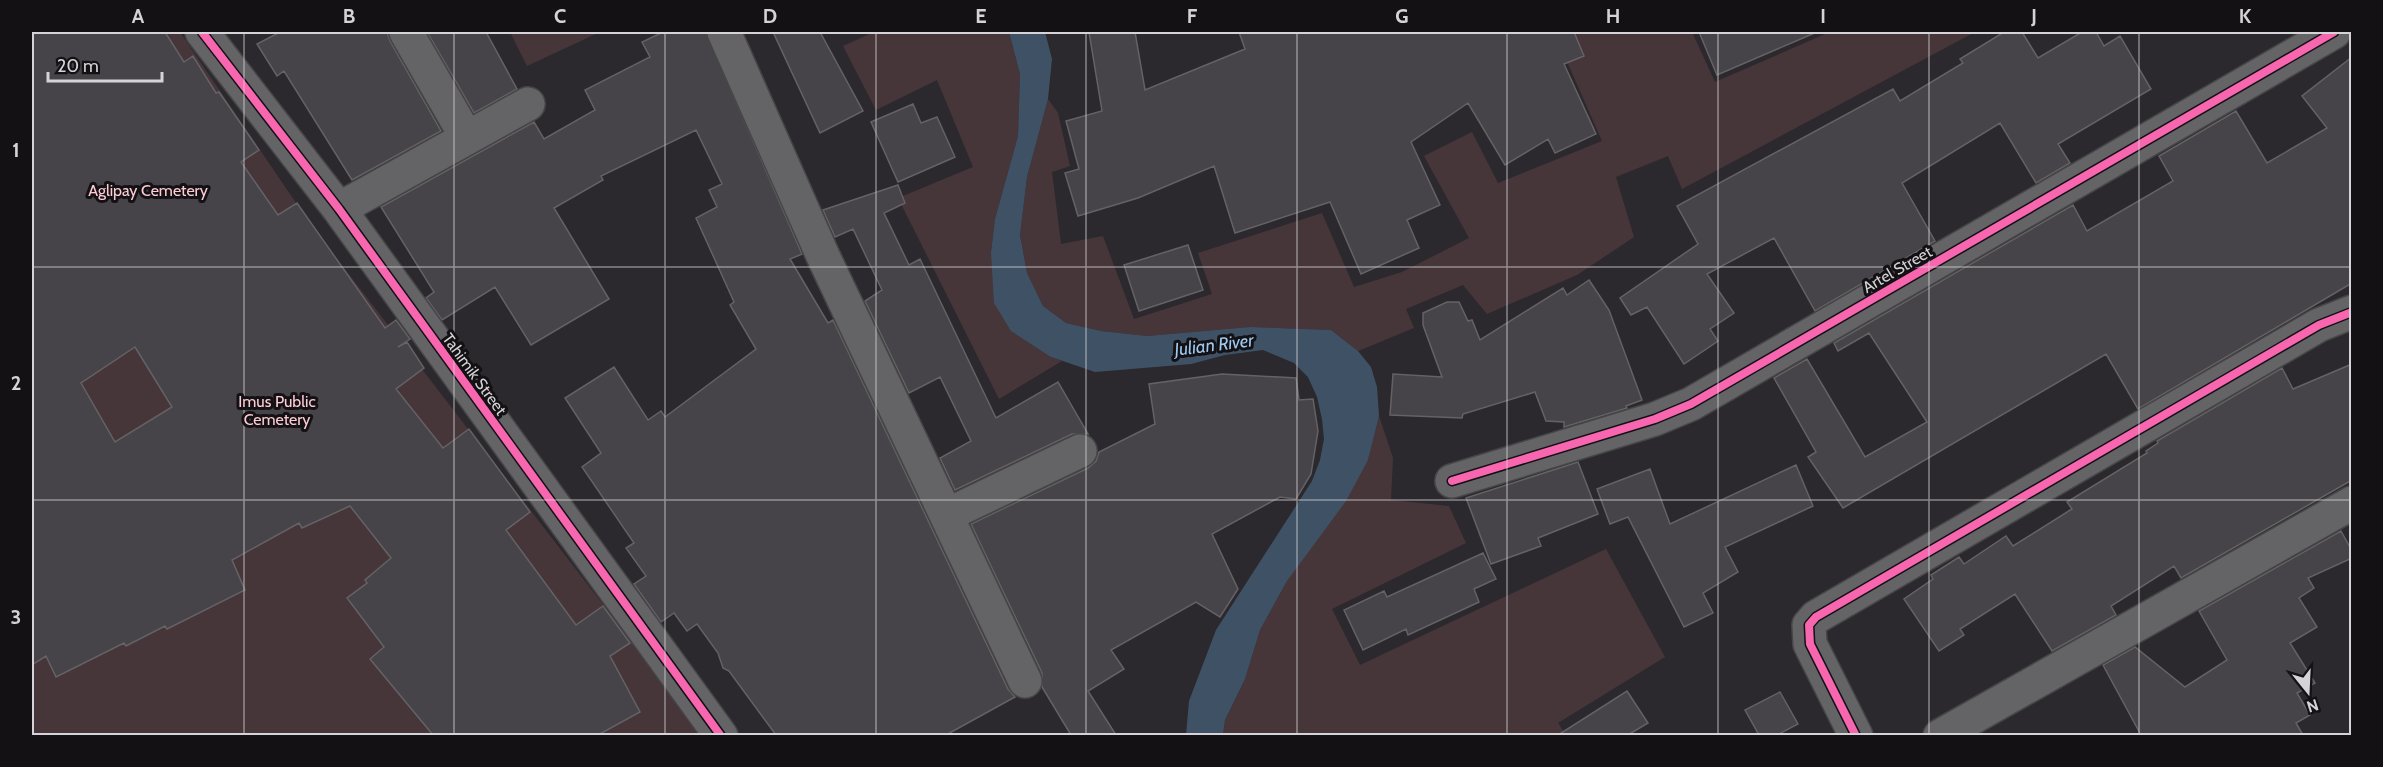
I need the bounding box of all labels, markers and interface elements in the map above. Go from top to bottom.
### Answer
text: A [132,4,145,28]
text: B [343,4,355,28]
text: C [554,4,566,28]
text: D [763,4,777,28]
text: E [975,4,987,28]
text: F [1187,4,1198,28]
text: G [1395,4,1409,28]
text: H [1606,4,1620,28]
text: I [1820,4,1826,28]
text: J [2030,4,2037,28]
text: K [2239,4,2252,28]
scale bar [48,45,162,83]
text: 20 m [57,55,99,77]
text: 1 [12,138,20,162]
park label: Aglipay Cemetery [88,181,208,200]
street label: Artel Street [1859,242,1936,297]
water label: Julian River [1171,329,1256,361]
street label: Tahimik Street [439,330,511,419]
text: 2 [11,371,21,395]
park label: Imus Public Cemetery [238,392,316,429]
text: 3 [11,605,21,629]
north arrow [2278,662,2338,722]
text: N [2304,695,2321,717]

